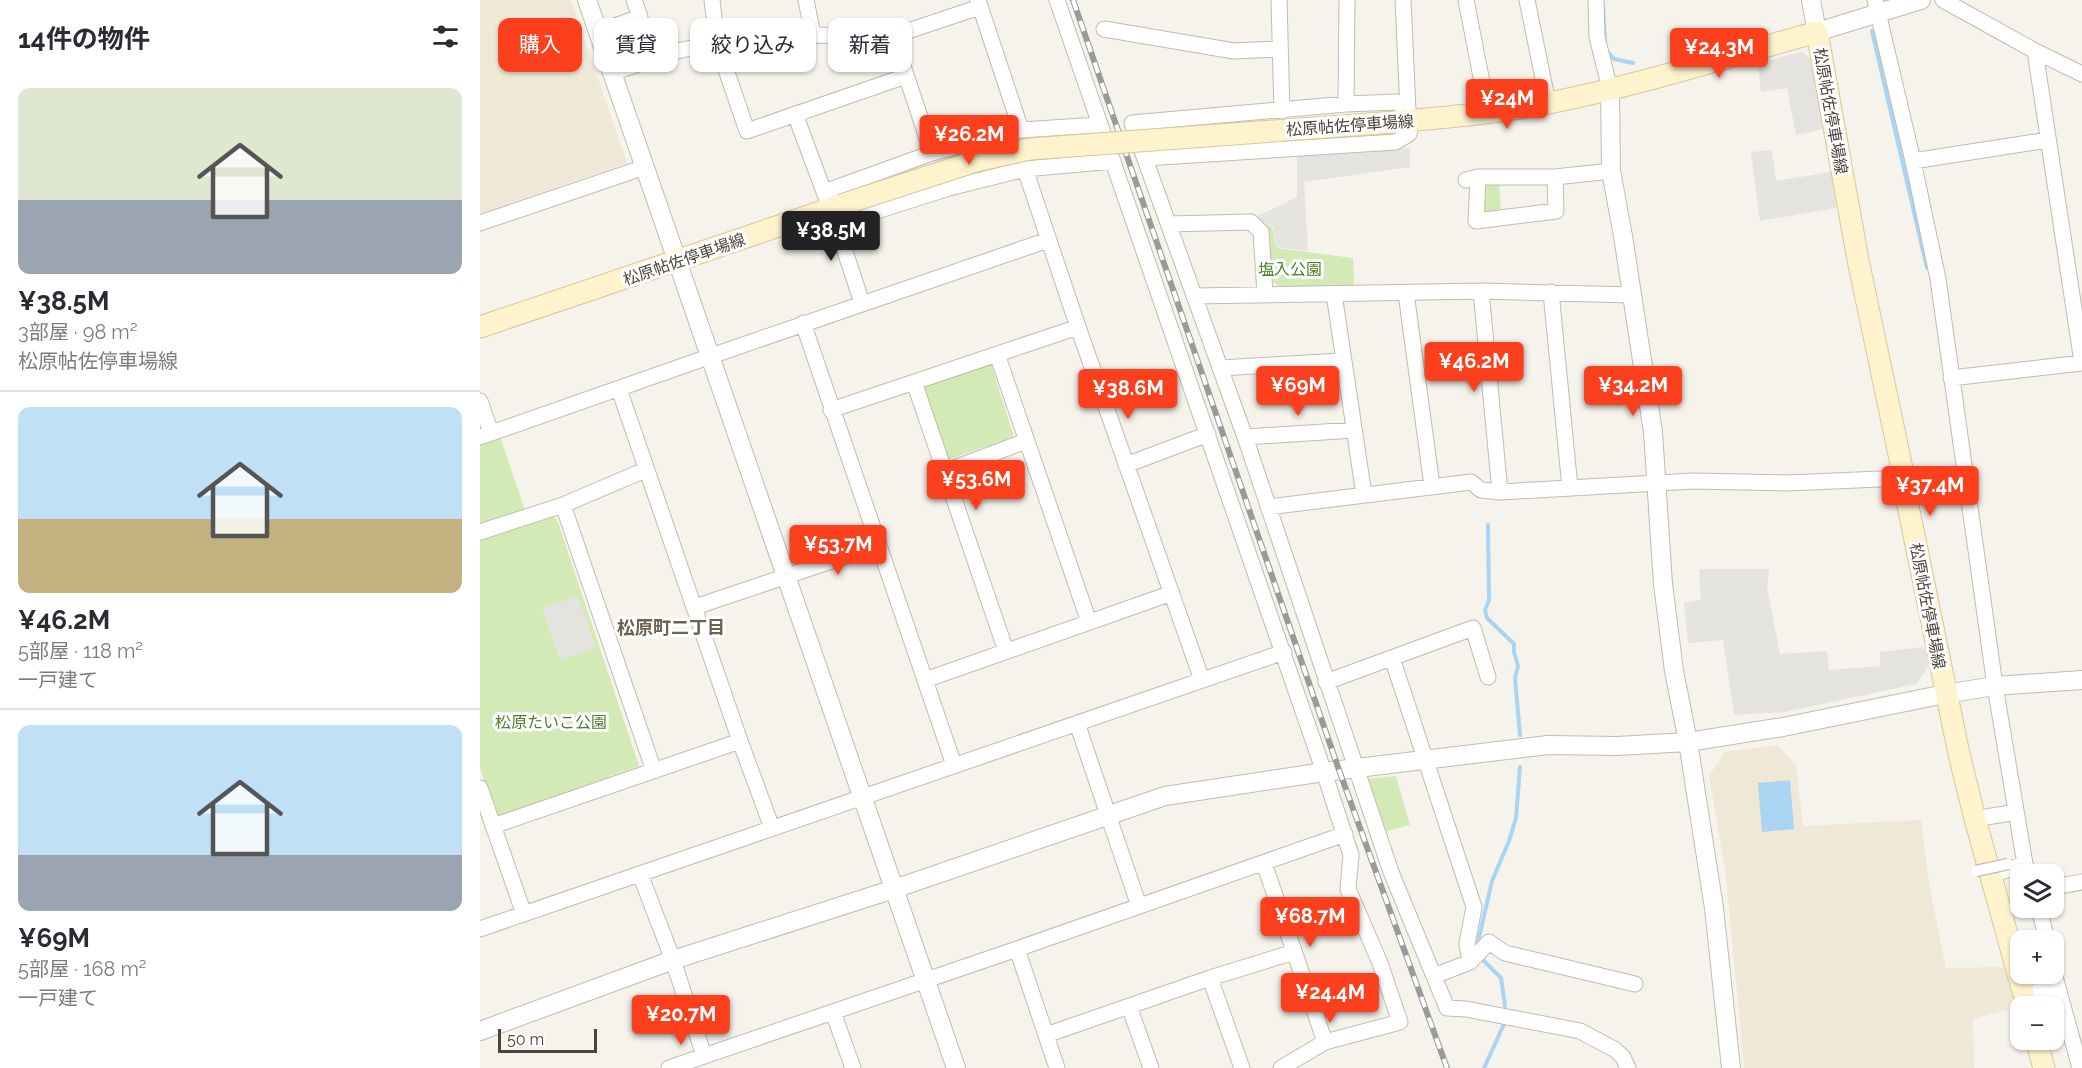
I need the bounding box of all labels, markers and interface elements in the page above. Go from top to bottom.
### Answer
chip: 購入 [498,18,582,72]
chip: 賃貸 [594,18,678,72]
chip: 絞り込み [690,18,816,72]
chip: 新着 [828,18,912,72]
icon: filters [429,20,462,53]
text: 14件の物件 [18,24,150,54]
pin: ¥24.3M [1670,28,1768,79]
text: ¥24.3M [1684,35,1754,59]
street label: 松原帖佐停車場線 [1810,46,1851,176]
pin: ¥24M [1471,79,1543,130]
text: ¥24M [1480,86,1534,110]
street label: 松原帖佐停車場線 [1286,112,1415,139]
pin: ¥26.2M [920,115,1018,166]
text: ¥26.2M [934,122,1004,146]
icon: home [186,127,294,235]
pin: ¥38.5M [782,211,880,262]
text: ¥38.5M [796,218,866,242]
street label: 松原帖佐停車場線 [621,230,748,289]
park label: 塩入公園 [1258,260,1322,279]
text: ¥38.5M [18,286,109,316]
text: 3部屋 · 98 m² [18,320,137,344]
pin: ¥46.2M [1425,342,1523,393]
text: 松原帖佐停車場線 [18,349,178,373]
text: ¥46.2M [1439,349,1509,373]
pin: ¥69M [1262,366,1334,417]
pin: ¥34.2M [1584,366,1682,417]
pin: ¥38.6M [1079,369,1177,420]
text: ¥69M [1270,373,1326,397]
text: ¥34.2M [1598,373,1668,397]
text: ¥38.6M [1092,376,1164,400]
icon: home [186,446,294,554]
pin: ¥53.6M [927,460,1025,511]
pin: ¥37.4M [1881,466,1979,517]
text: ¥53.6M [941,467,1011,491]
text: ¥37.4M [1896,473,1964,497]
pin: ¥53.7M [789,525,887,576]
text: ¥53.7M [803,532,873,556]
street label: 松原帖佐停車場線 [1906,541,1949,671]
text: ¥46.2M [18,605,110,635]
district label: 松原町二丁目 [617,617,725,638]
text: 5部屋 · 118 m² [18,639,143,663]
text: 一戸建て [18,668,98,692]
park label: 松原たいこ公園 [495,713,607,732]
icon: home [186,764,294,872]
map controls [2010,864,2064,1050]
button: layers [2010,864,2064,918]
pin: ¥68.7M [1261,897,1359,948]
text: ¥68.7M [1274,904,1346,928]
text: ¥69M [18,923,90,953]
button: + [2010,930,2064,984]
text: 5部屋 · 168 m² [18,957,147,981]
pin: ¥24.4M [1281,973,1379,1024]
text: ¥24.4M [1295,980,1365,1004]
text: 一戸建て [18,986,98,1010]
pin: ¥20.7M [632,995,730,1046]
button: − [2010,996,2064,1050]
text: ¥20.7M [646,1002,716,1026]
scale bar [498,1026,597,1054]
text: 50 m [507,1030,544,1049]

